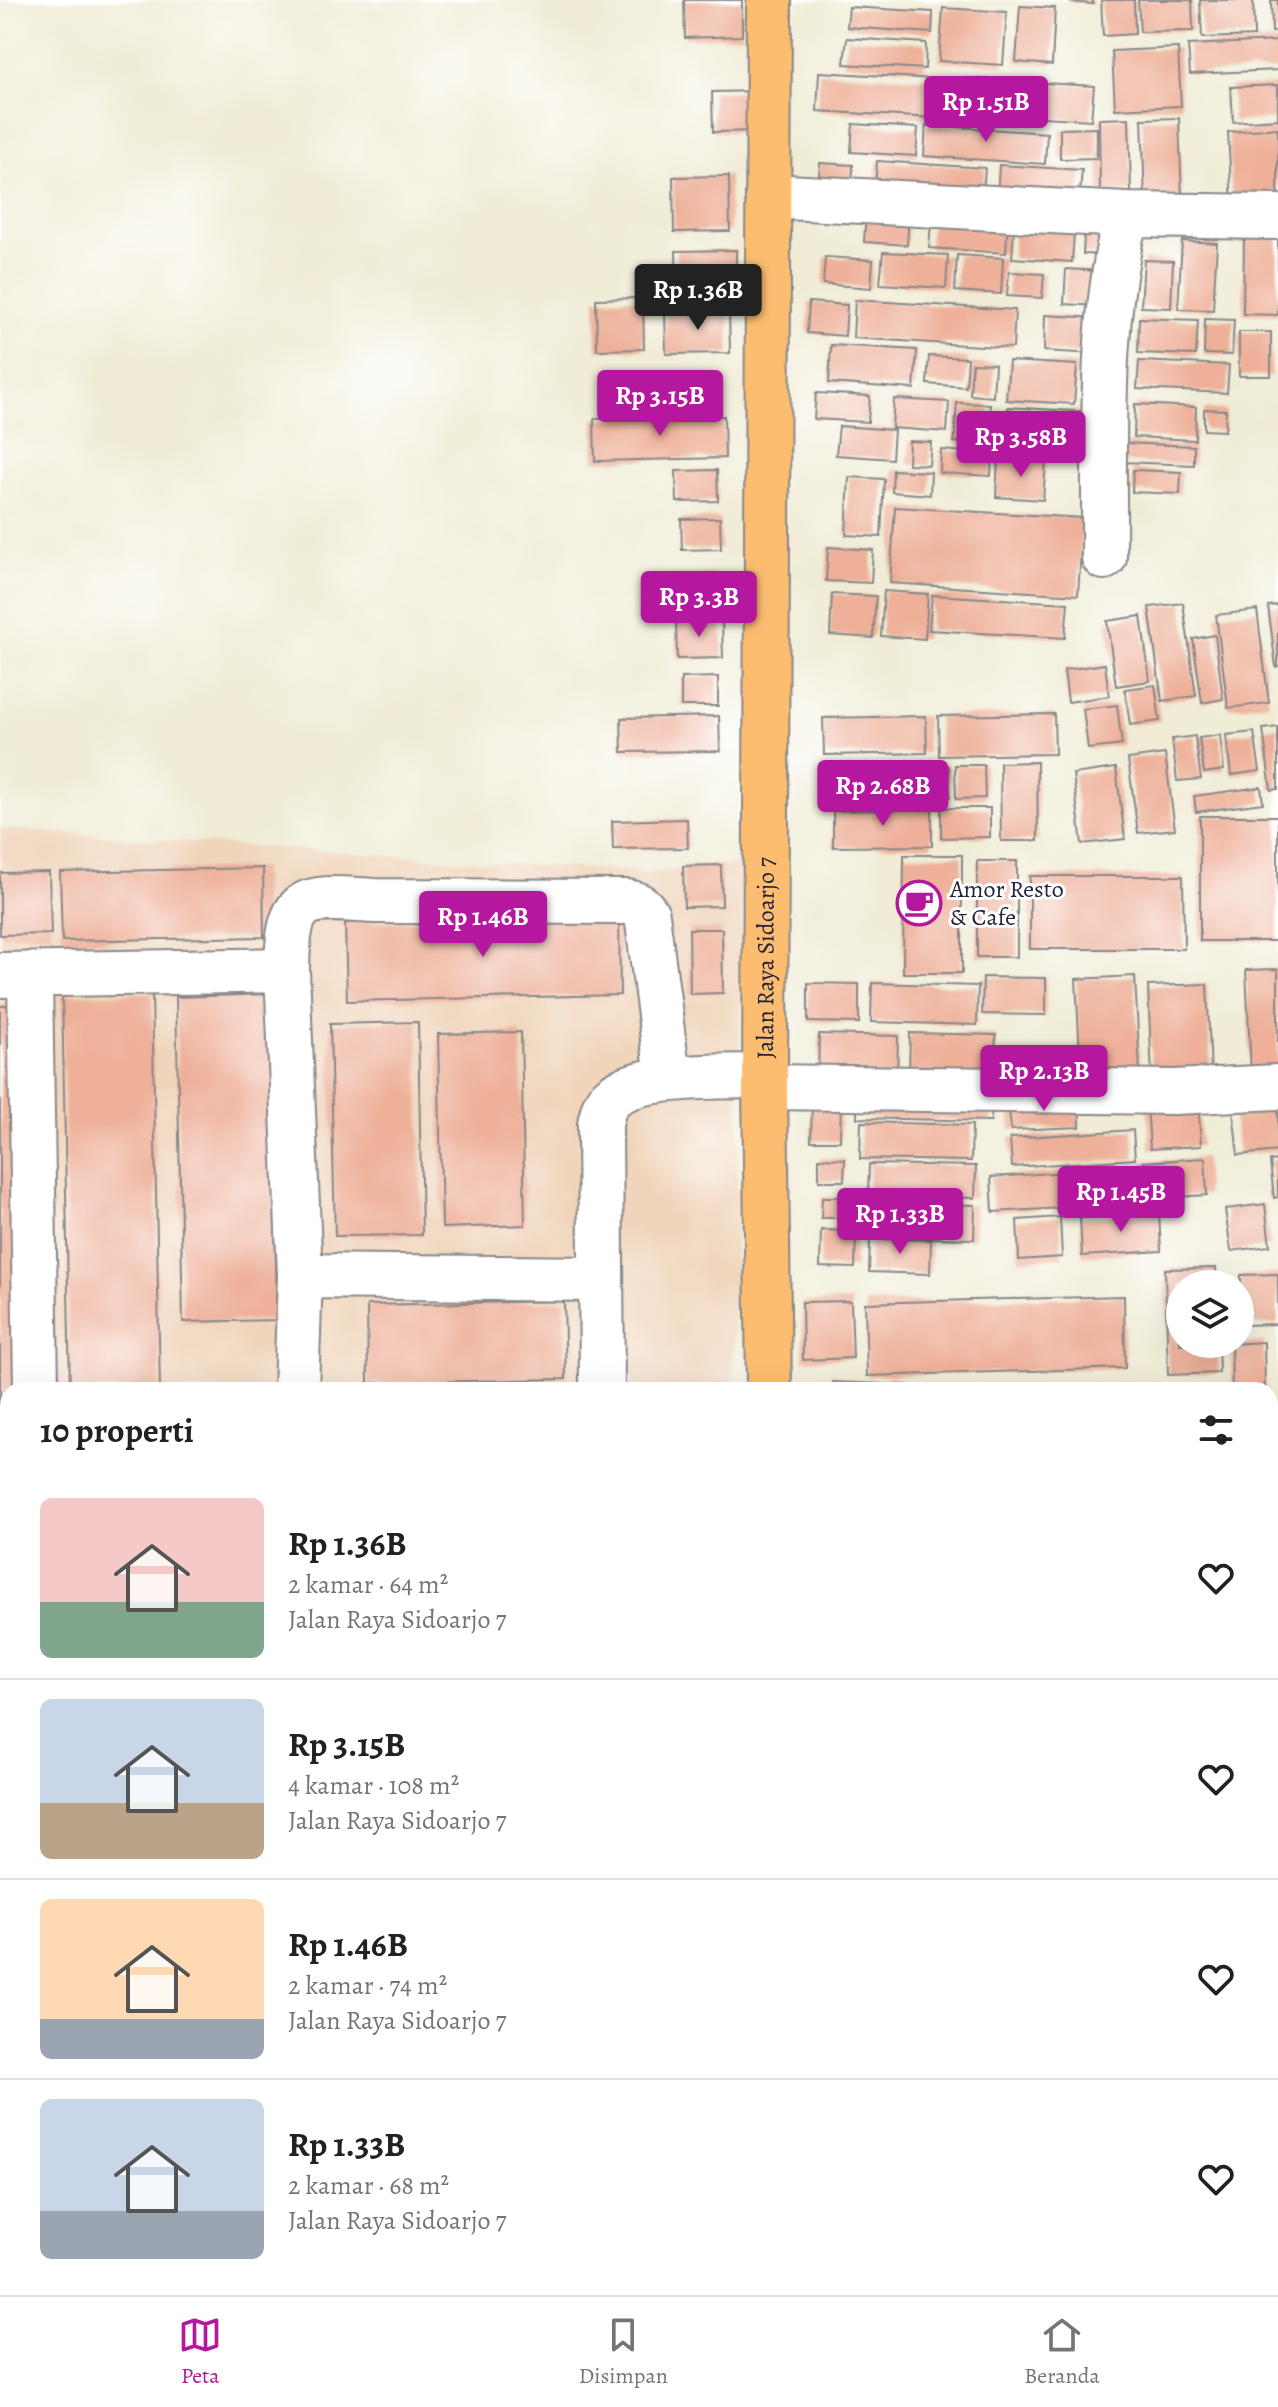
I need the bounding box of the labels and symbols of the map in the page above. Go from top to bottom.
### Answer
pin: Rp 1.51B [903,76,1069,144]
pin: Rp 1.36B [615,264,781,332]
pin: Rp 3.15B [577,370,743,438]
pin: Rp 3.58B [938,411,1104,479]
pin: Rp 3.3B [625,571,773,639]
pin: Rp 2.68B [800,760,966,828]
street label: Jalan Raya Sidoarjo 7 [749,856,782,1059]
place label: Amor Resto & Cafe [949,873,1064,933]
cafe icon: Amor Resto & Cafe [895,879,943,927]
pin: Rp 1.46B [400,891,566,959]
pin: Rp 2.13B [961,1045,1127,1113]
pin: Rp 1.45B [1038,1166,1204,1234]
pin: Rp 1.33B [817,1188,983,1256]

